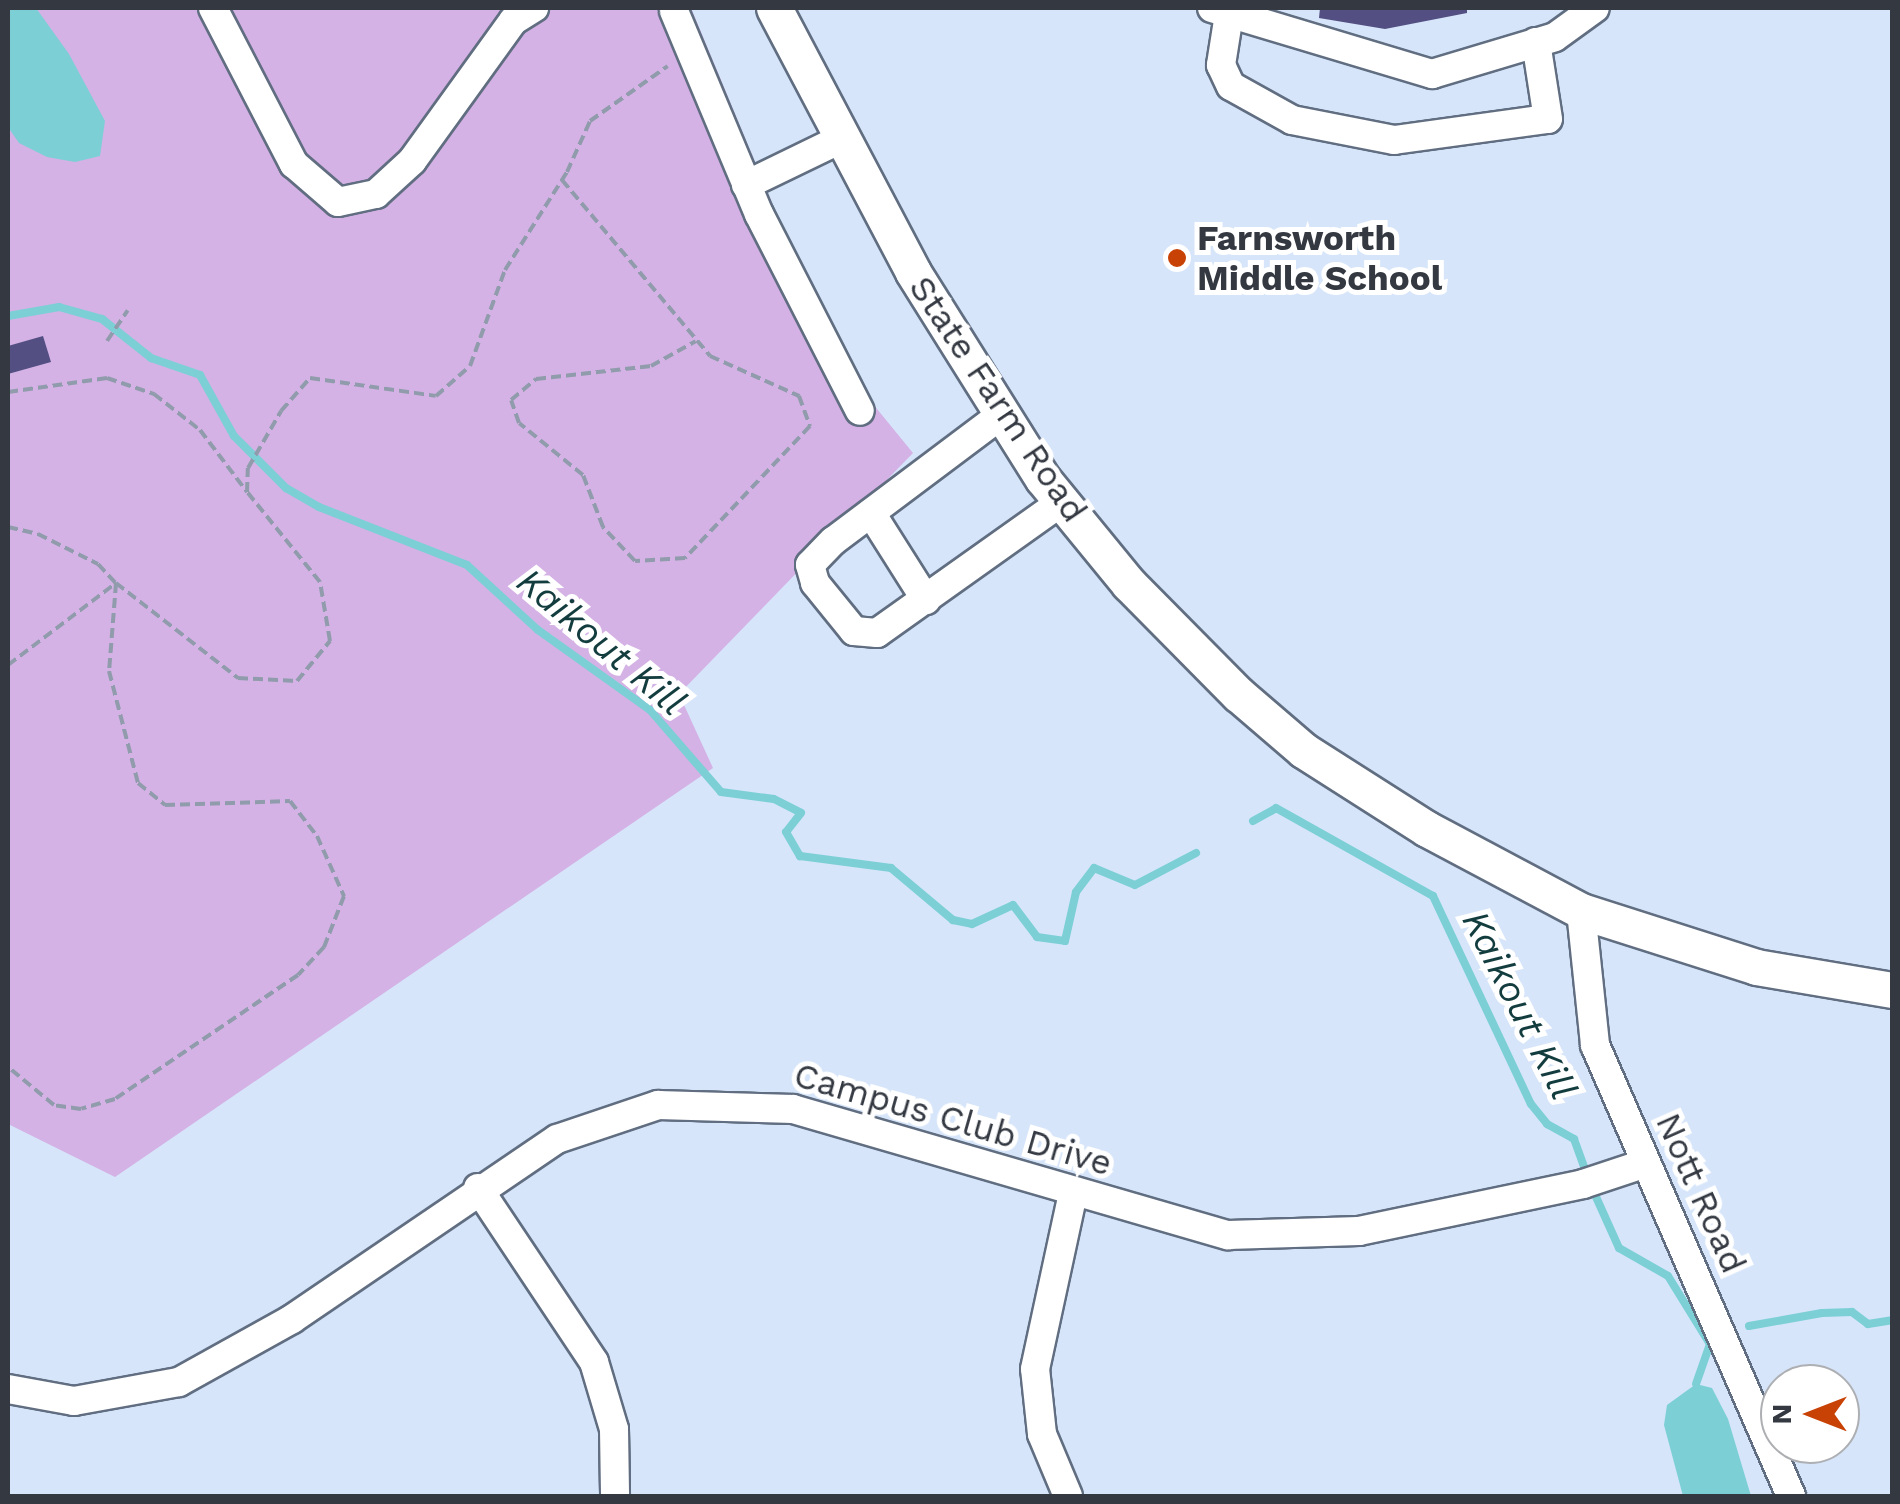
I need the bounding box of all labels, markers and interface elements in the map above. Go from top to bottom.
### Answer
place label: Farnsworth Middle School [1197,217,1442,299]
marker: Farnsworth Middle School [1166,247,1188,269]
street label: State Farm Road [900,268,1096,530]
water label: Kaikout Kill [507,558,695,726]
water label: Kaikout Kill [1452,903,1586,1107]
street label: Campus Club Drive [789,1054,1117,1184]
street label: Nott Road [1647,1107,1755,1279]
north arrow [1760,1364,1860,1464]
text: N [1765,1404,1798,1424]

